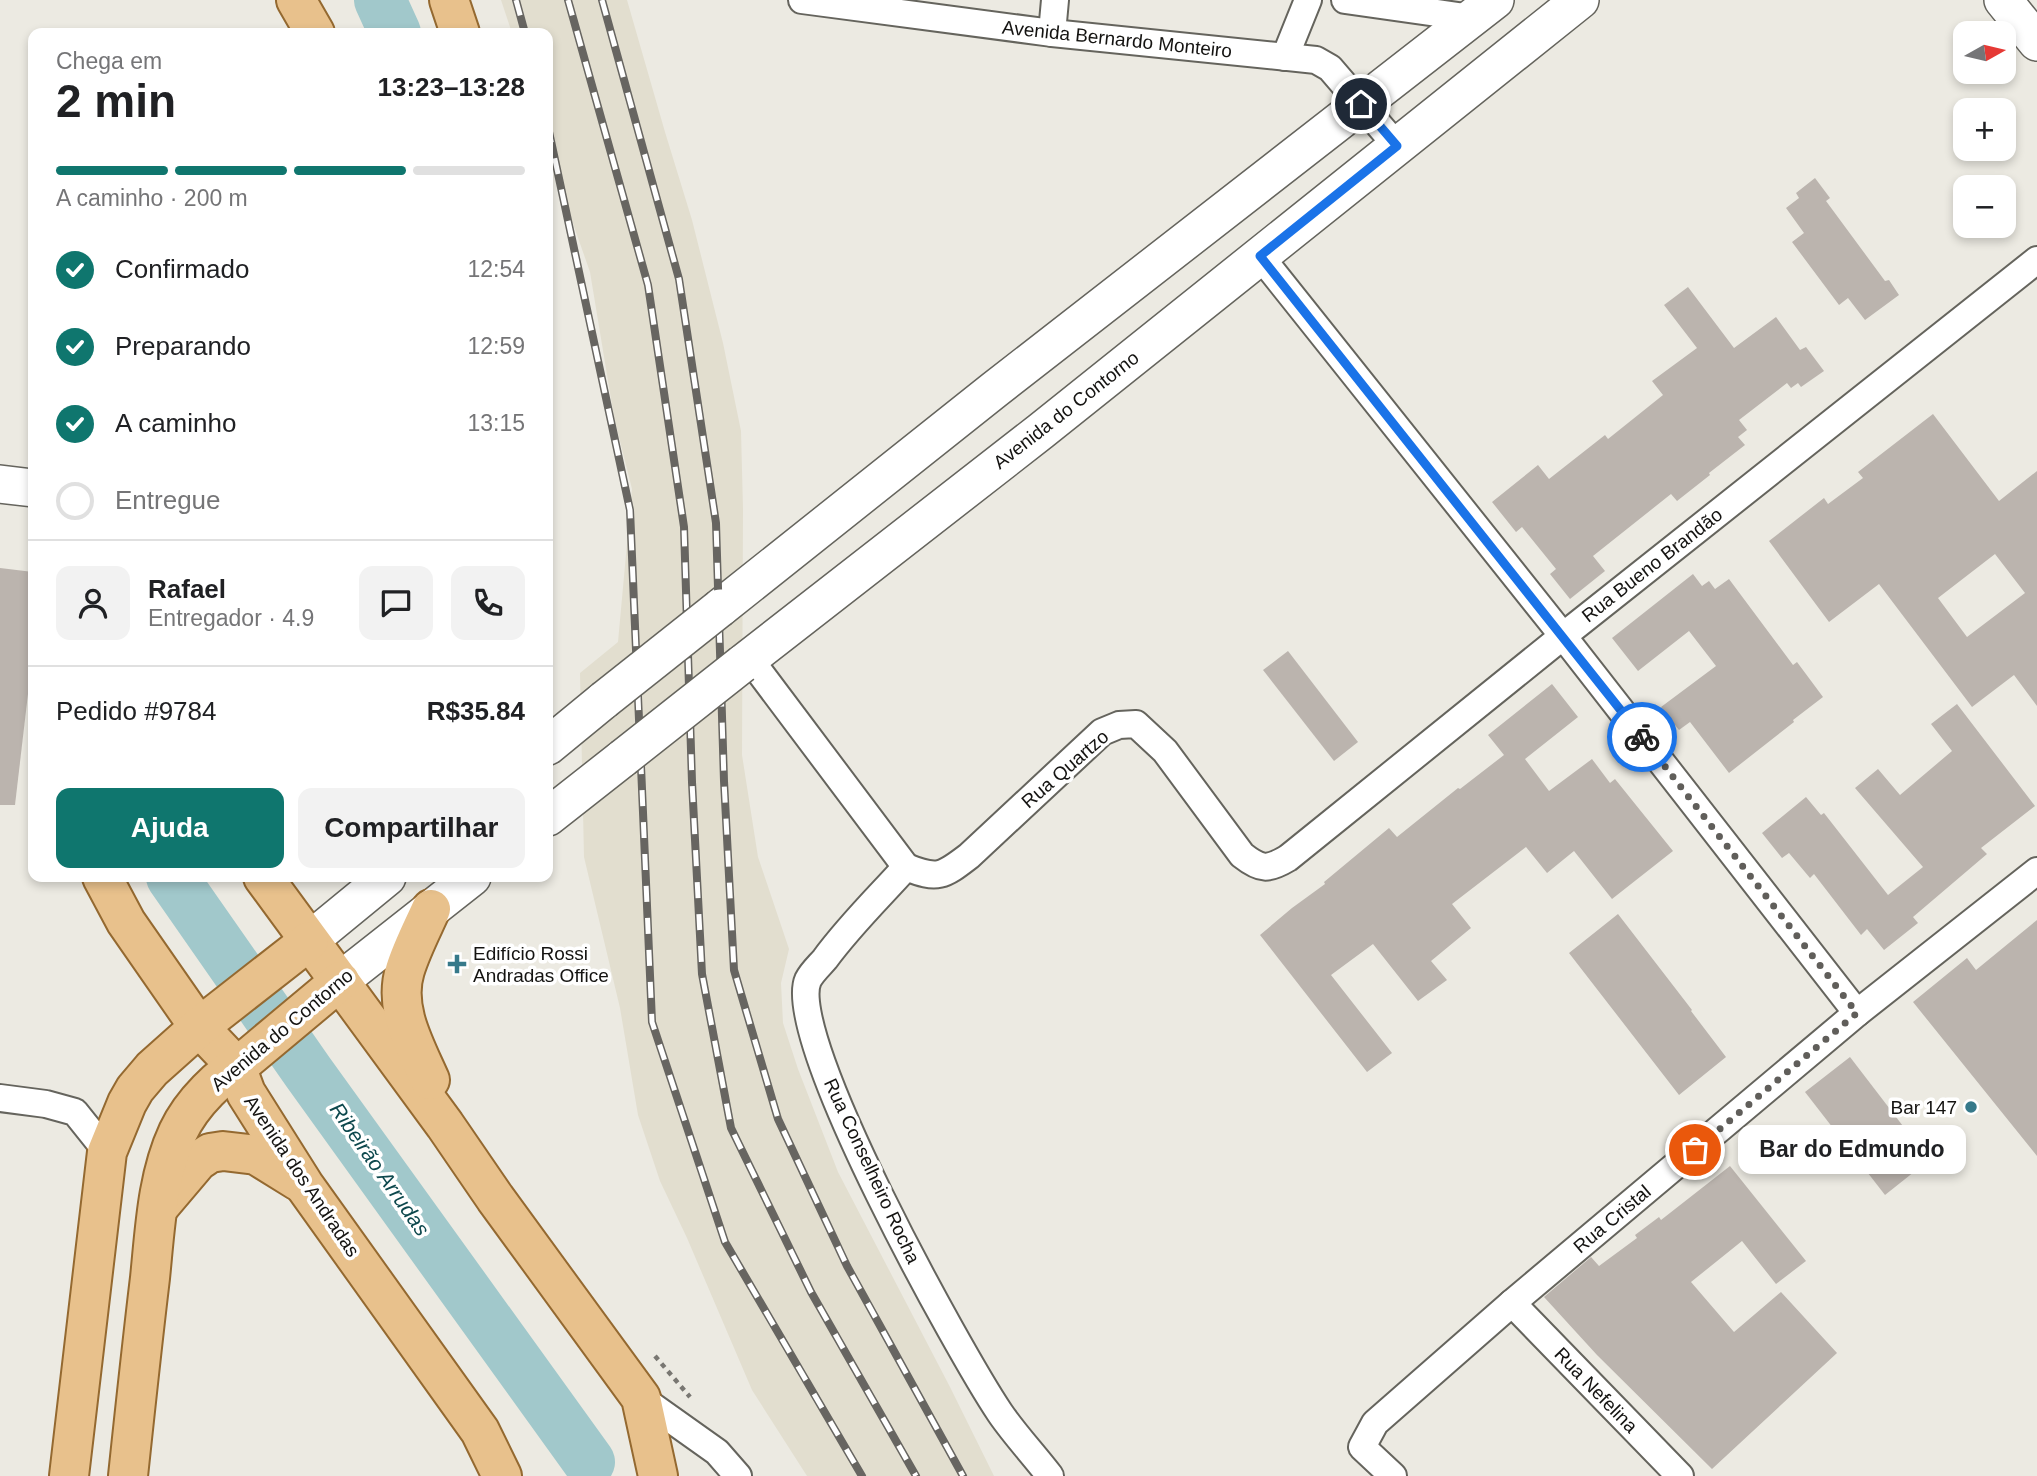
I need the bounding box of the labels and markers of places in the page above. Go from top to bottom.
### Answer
pin [1331,74,1391,134]
place label: Edifício Rossi Andradas Office [473,943,609,986]
marker: Edifício Rossi Andradas Office [447,954,467,974]
place label: Bar 147 [1890,1097,1957,1118]
marker: Bar 147 [1963,1099,1979,1115]
pin [1665,1120,1725,1180]
callout: Bar do Edmundo [1737,1126,1964,1174]

